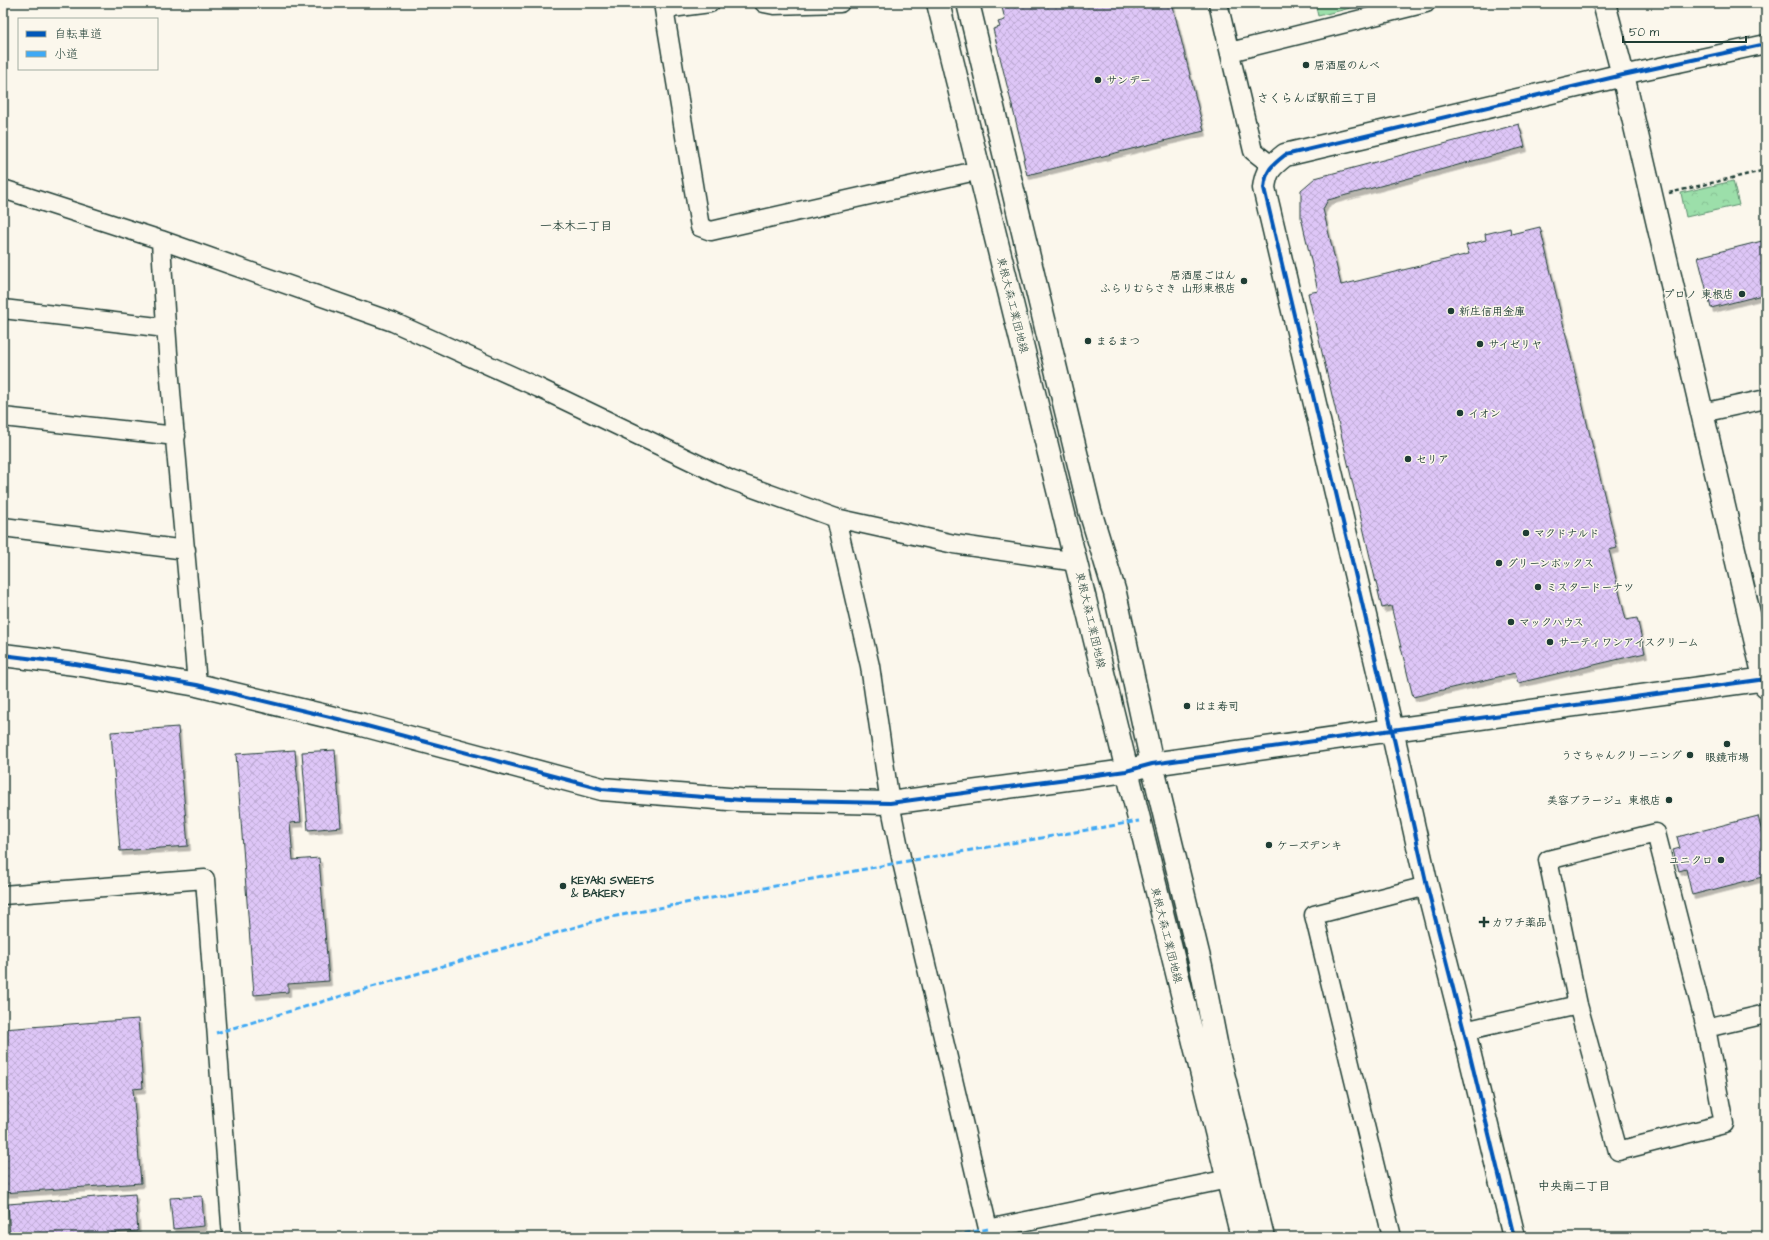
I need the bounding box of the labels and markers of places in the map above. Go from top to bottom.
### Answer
place label: 居酒屋のんべ [1314,58,1380,73]
marker: 居酒屋のんべ [1301,60,1311,70]
place label: サンデー [1106,73,1151,88]
marker: サンデー [1093,75,1103,85]
place label: 居酒屋ごはん ふらりむらさき 山形東根店 [1100,268,1236,296]
marker: 居酒屋ごはん ふらりむらさき 山形東根店 [1239,276,1249,286]
place label: プロノ 東根店 [1664,287,1734,302]
marker: プロノ 東根店 [1737,289,1747,299]
place label: 新庄信用金庫 [1459,304,1525,319]
marker: 新庄信用金庫 [1446,306,1456,316]
place label: まるまつ [1096,334,1140,349]
marker: まるまつ [1083,336,1093,346]
place label: サイゼリヤ [1488,337,1542,352]
marker: サイゼリヤ [1475,339,1485,349]
place label: イオン [1468,406,1501,421]
marker: イオン [1455,408,1465,418]
place label: セリア [1416,452,1449,467]
marker: セリア [1403,454,1413,464]
place label: マクドナルド [1534,526,1600,541]
marker: マクドナルド [1521,528,1531,538]
place label: グリーンボックス [1507,556,1594,571]
marker: グリーンボックス [1494,558,1504,568]
place label: ミスタードーナツ [1546,580,1634,595]
marker: ミスタードーナツ [1533,582,1543,592]
place label: マックハウス [1519,615,1584,630]
marker: マックハウス [1506,617,1516,627]
place label: サーティワンアイスクリーム [1558,635,1699,650]
marker: サーティワンアイスクリーム [1545,637,1555,647]
place label: はま寿司 [1195,699,1239,714]
marker: はま寿司 [1182,701,1192,711]
marker: 眼鏡市場 [1722,739,1732,749]
place label: うさちゃんクリーニング [1561,748,1682,763]
marker: うさちゃんクリーニング [1685,750,1695,760]
place label: 眼鏡市場 [1705,750,1749,765]
place label: 美容ブラージュ 東根店 [1547,793,1661,808]
marker: 美容ブラージュ 東根店 [1664,795,1674,805]
place label: ケーズデンキ [1277,838,1342,853]
marker: ケーズデンキ [1264,840,1274,850]
place label: ユニクロ [1669,853,1713,868]
marker: ユニクロ [1716,855,1726,865]
place label: KEYAKI SWEETS & BAKERY [570,873,654,901]
marker: KEYAKI SWEETS & BAKERY [558,881,568,891]
place label: カワチ薬品 [1492,915,1547,930]
marker: カワチ薬品 [1479,917,1489,927]

